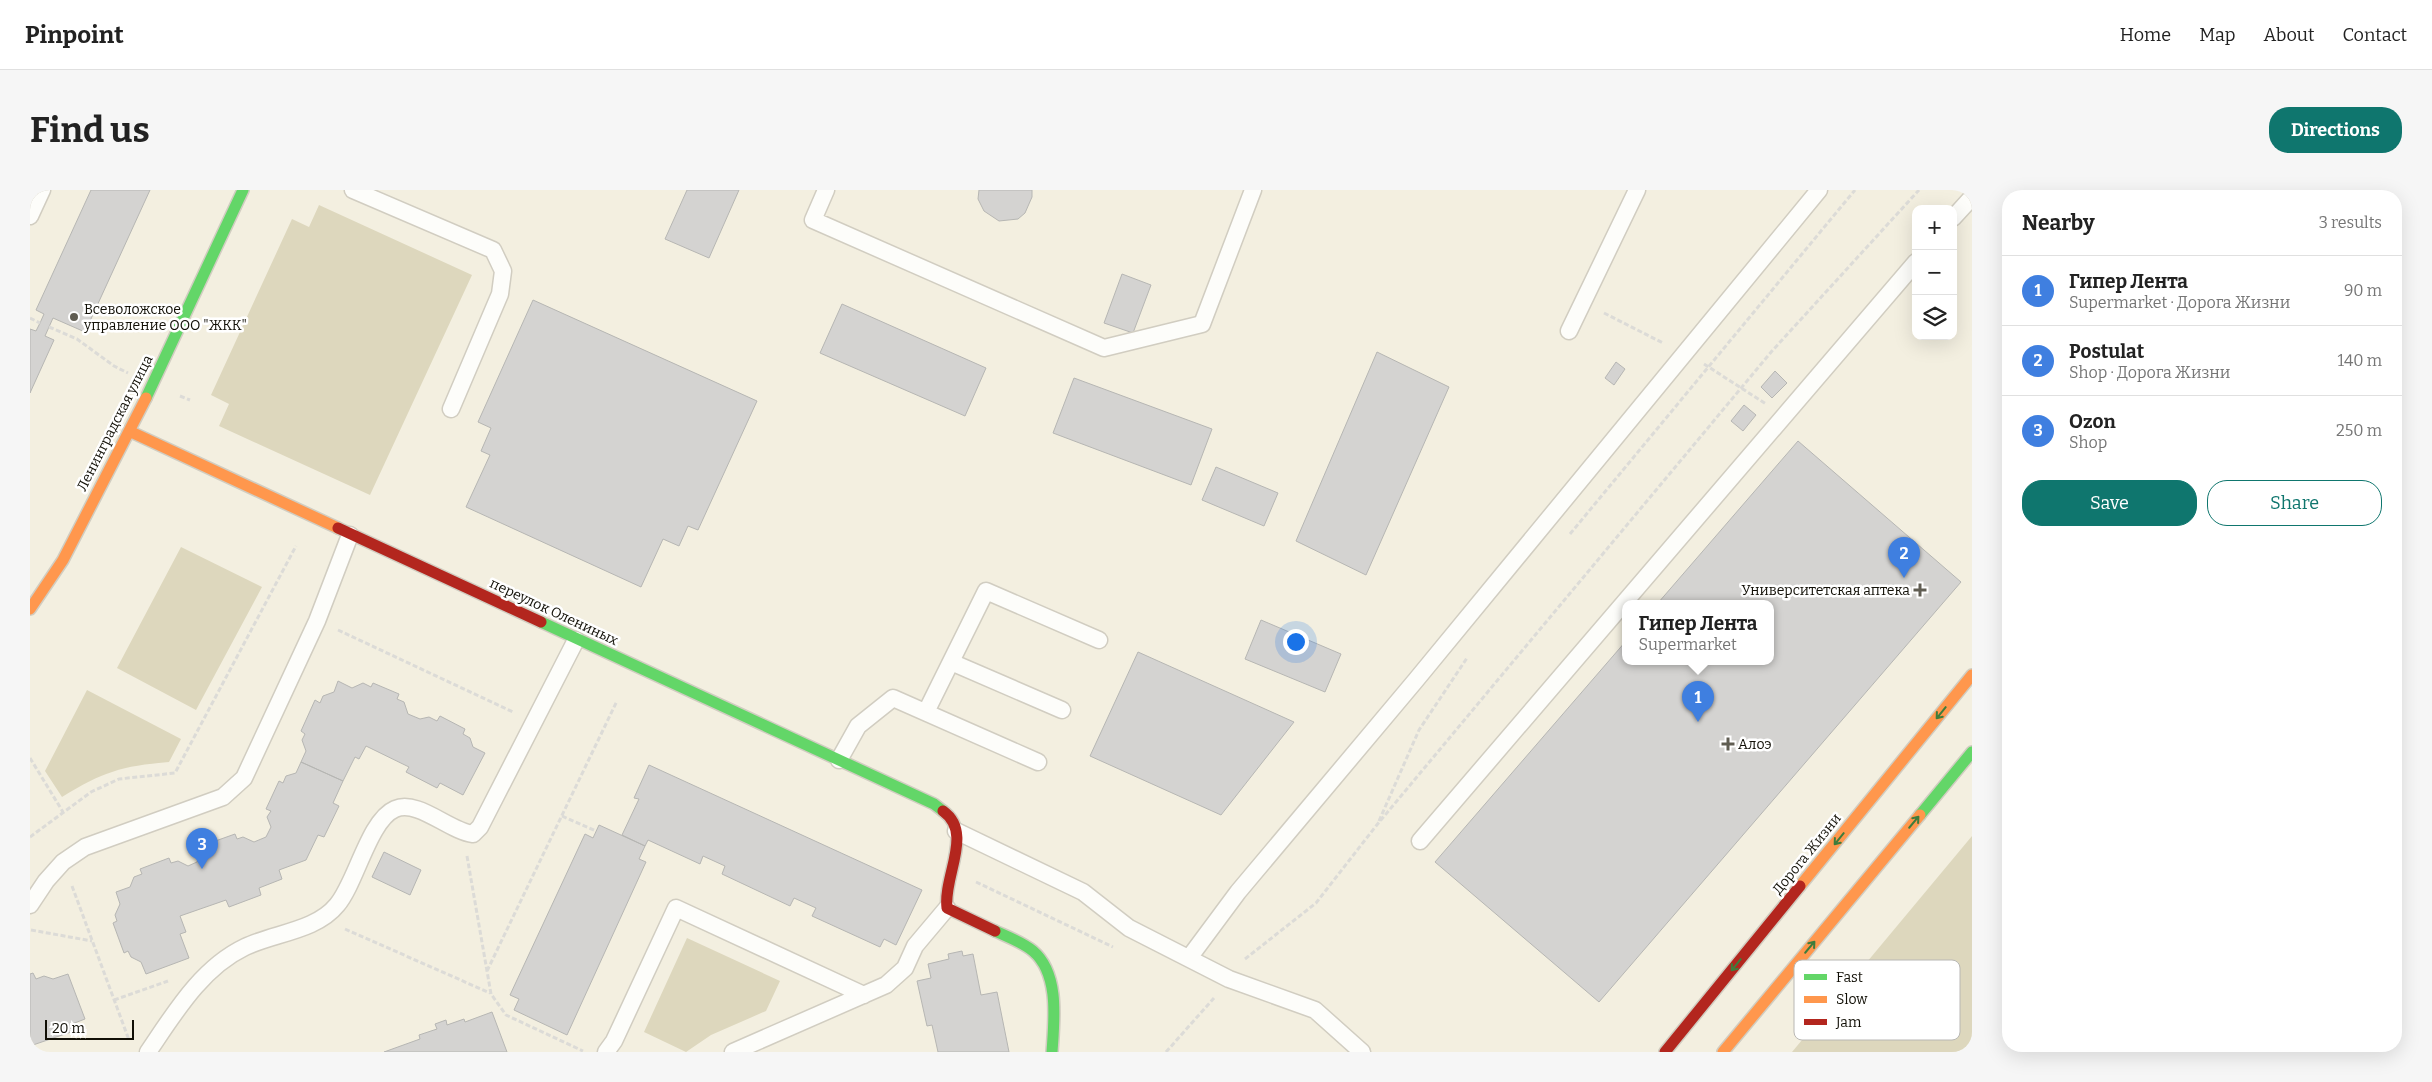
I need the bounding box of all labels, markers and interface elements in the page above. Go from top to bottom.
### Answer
text: Pinpoint [25,21,124,49]
text: Home [2120,24,2171,46]
text: Map [2199,24,2235,46]
text: About [2263,24,2314,46]
text: Contact [2342,24,2407,46]
button: Directions [2269,107,2402,153]
text: Find us [30,109,150,151]
map controls [1912,205,1957,340]
button: + [1912,205,1957,250]
text: Nearby [2022,210,2095,236]
text: 3 results [2319,213,2382,232]
button: − [1912,250,1957,295]
text: Гипер Лента [2069,270,2188,293]
text: 1 [2035,281,2041,300]
text: 90 m [2344,281,2382,300]
text: Supermarket · Дорога Жизни [2069,293,2290,312]
button: layers [1912,295,1957,340]
place label: Всеволожское управление ООО "ЖКК" [83,301,247,334]
marker: Всеволожское управление ООО "ЖКК" [68,311,80,323]
text: Postulat [2069,340,2144,363]
text: 2 [2033,351,2043,370]
text: 140 m [2337,351,2382,370]
street label: Ленинградская улица [73,352,157,494]
text: Shop · Дорога Жизни [2069,363,2230,382]
text: Ozon [2069,410,2116,433]
text: 3 [2033,421,2043,440]
text: 250 m [2336,421,2382,440]
text: Shop [2069,433,2107,452]
button: Save [2022,480,2197,526]
button: Share [2207,480,2382,526]
pin: 2 [1888,537,1920,578]
street label: переулок Олениных [487,575,621,649]
place label: Университетская аптека [1741,582,1910,599]
marker: Университетская аптека [1914,584,1926,596]
popup [1622,600,1774,665]
text: Гипер Лента [1639,612,1757,635]
your location [1283,629,1309,655]
text: Supermarket [1639,635,1737,654]
pin: 1 [1682,681,1714,722]
one-way arrow [1936,706,1947,719]
place label: Алоэ [1738,736,1771,753]
marker: Алоэ [1722,738,1734,750]
street label: Дорога Жизни [1769,810,1845,898]
one-way arrow [1908,816,1919,829]
pin: 3 [186,828,218,869]
one-way arrow [1833,832,1844,845]
one-way arrow [1805,941,1816,954]
one-way arrow [1731,958,1742,971]
legend [1794,960,1960,1040]
text: Fast [1836,969,1863,986]
text: Slow [1836,991,1868,1008]
text: Jam [1835,1014,1862,1031]
scale bar [45,1017,134,1040]
text: 20 m [52,1020,85,1037]

